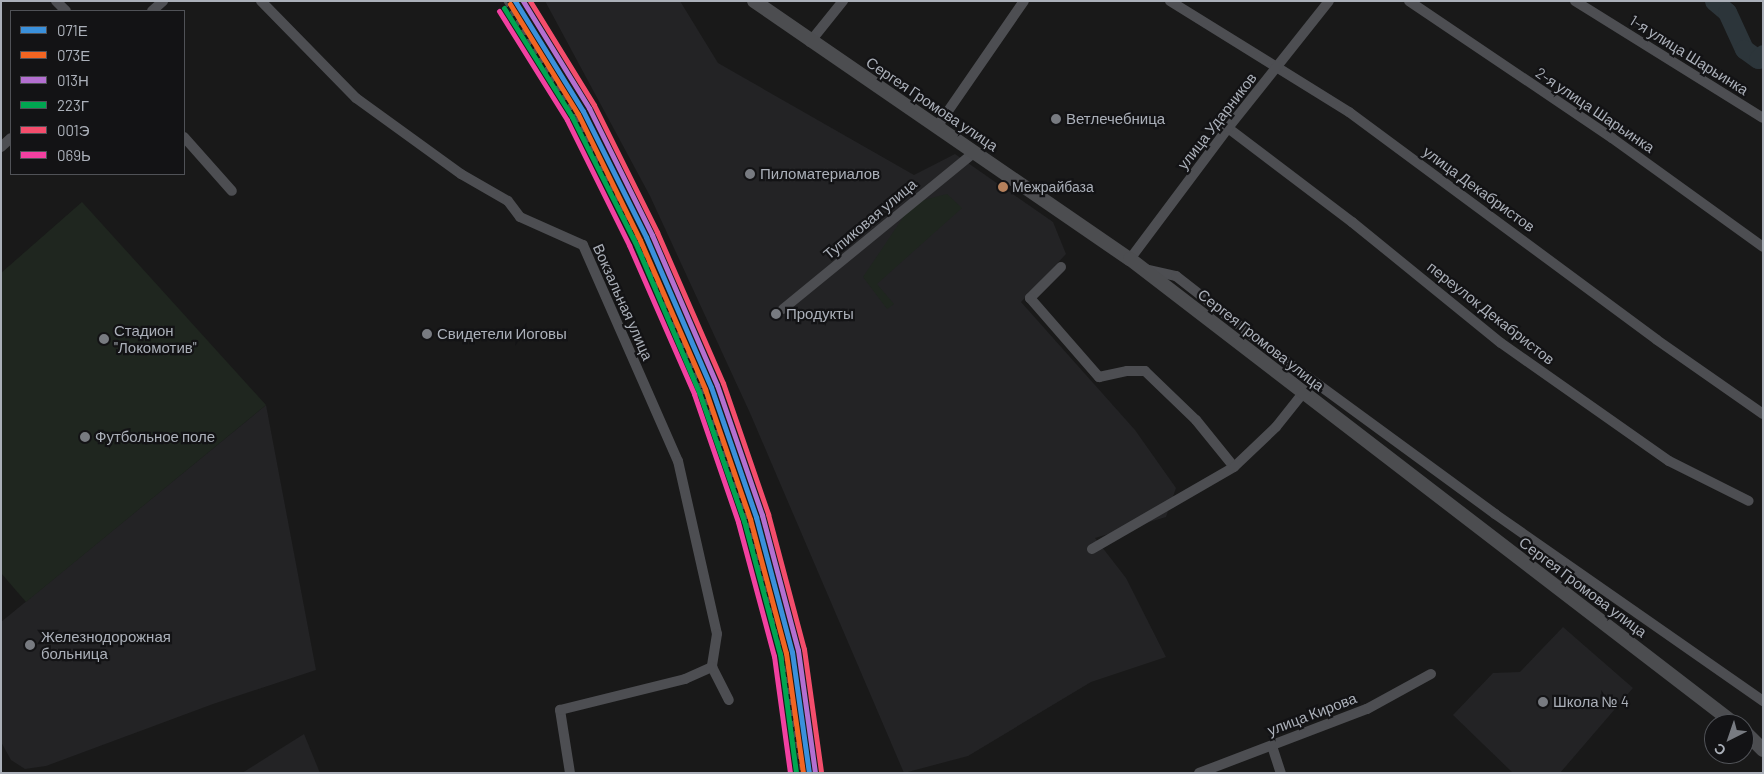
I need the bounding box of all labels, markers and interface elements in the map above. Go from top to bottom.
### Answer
legend [10,10,185,175]
street label: 1-я улица Шарьинка [1626,11,1752,99]
text: 071Е [57,21,88,39]
text: 073Е [57,46,90,64]
street label: Сергея Громова улица [863,53,1001,155]
street label: 2-я улица Шарьинка [1532,64,1658,156]
street label: улица Ударников [1174,69,1260,173]
text: 013Н [57,71,89,89]
text: 223Г [57,96,89,114]
place label: Ветлечебница [1066,110,1165,128]
marker: Ветлечебница [1050,113,1062,125]
text: 001Э [57,121,90,139]
street label: улица Декабристов [1420,142,1538,236]
text: 069Ь [57,146,91,164]
place label: Пиломатериалов [760,165,880,183]
marker: Пиломатериалов [744,168,756,180]
street label: Тупиковая улица [820,175,920,263]
place label: Межрайбаза [1012,179,1094,195]
marker: Межрайбаза [998,182,1008,192]
street label: Вокзальная улица [589,241,657,363]
street label: переулок Декабристов [1424,258,1558,368]
street label: Сергея Громова улица [1194,285,1328,395]
place label: Продукты [786,305,854,323]
marker: Продукты [770,308,782,320]
place label: Стадион "Локомотив" [114,321,197,356]
place label: Свидетели Иоговы [437,325,567,343]
marker: Свидетели Иоговы [421,328,433,340]
marker: Стадион "Локомотив" [98,333,110,345]
place label: Футбольное поле [95,428,215,446]
marker: Футбольное поле [79,431,91,443]
street label: Сергея Громова улица [1516,533,1650,641]
place label: Железнодорожная больница [41,627,171,662]
marker: Железнодорожная больница [23,638,37,652]
street label: улица Кирова [1265,689,1359,739]
place label: Школа № 4 [1553,693,1629,711]
marker: Школа № 4 [1537,696,1549,708]
north arrow [1704,714,1754,764]
text: С [1710,740,1729,760]

